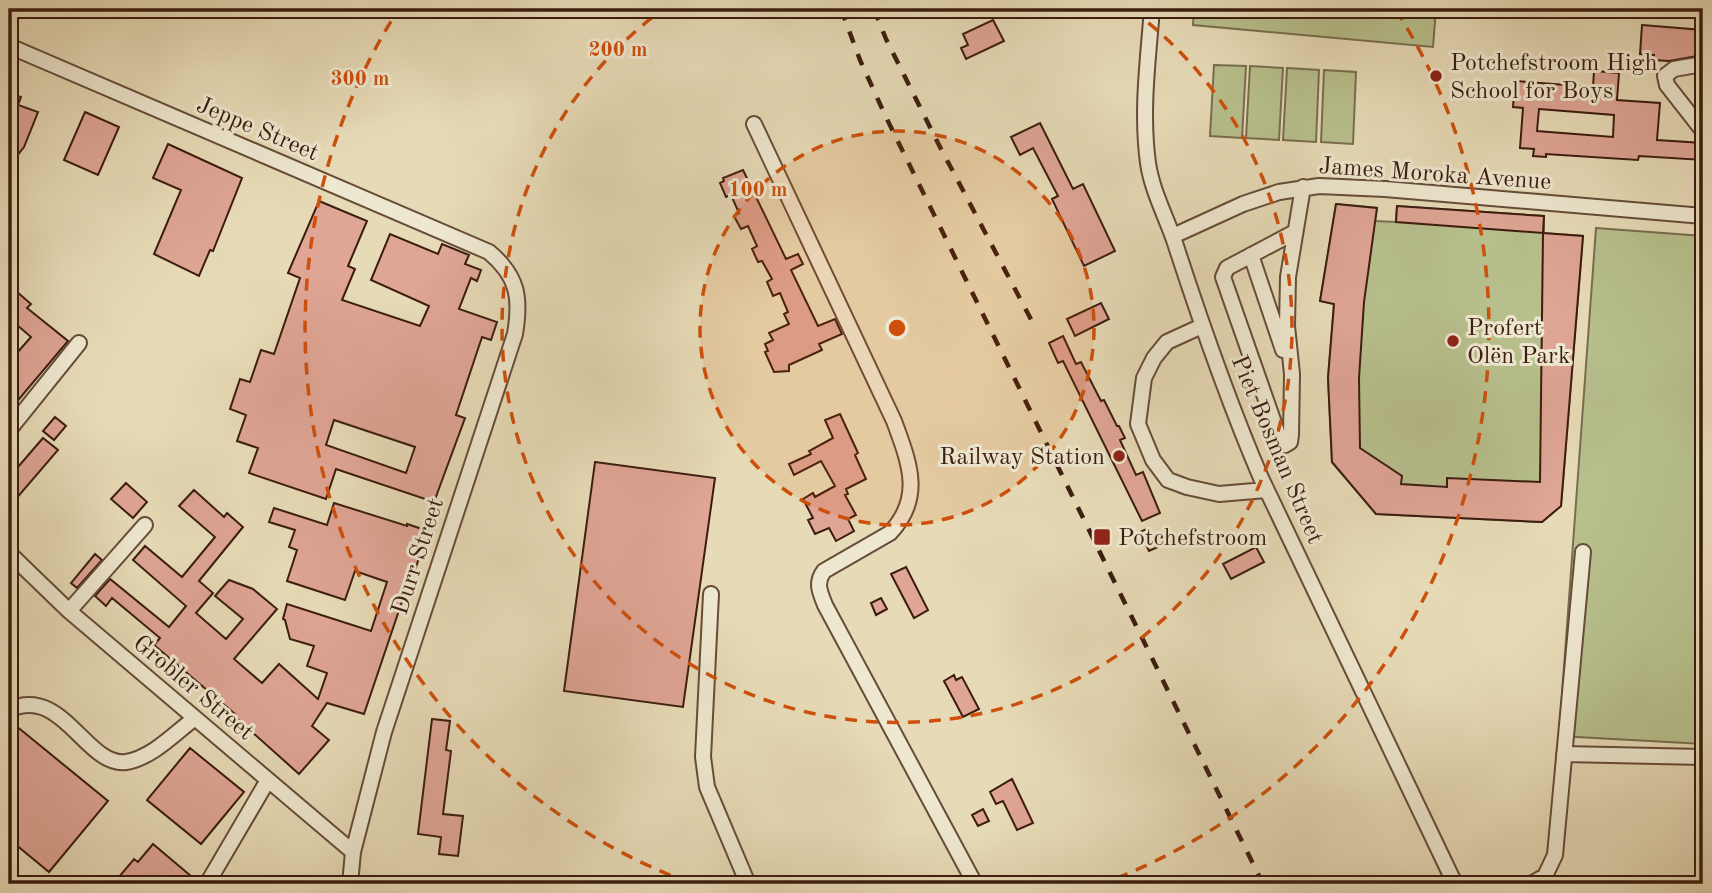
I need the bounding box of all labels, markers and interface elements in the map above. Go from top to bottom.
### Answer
text: 200 m [588,40,648,61]
place label: Potchefstroom High School for Boys [1450,52,1658,104]
marker: Potchefstroom High School for Boys [1428,68,1444,84]
text: 300 m [330,69,390,90]
street label: Jeppe Street [193,93,322,166]
street label: James Moroka Avenue [1318,155,1552,195]
text: 100 m [728,180,788,201]
centre of rings [885,316,909,340]
place label: Profert Olën Park [1467,317,1570,369]
marker: Profert Olën Park [1445,333,1461,349]
street label: Piet Bosman Street [1226,352,1327,547]
place label: Railway Station [939,446,1105,470]
marker: Railway Station [1111,448,1127,464]
street label: Durr Street [389,495,449,618]
marker: Potchefstroom [1092,527,1112,547]
place label: Potchefstroom [1118,527,1267,551]
street label: Grobler Street [128,631,257,746]

